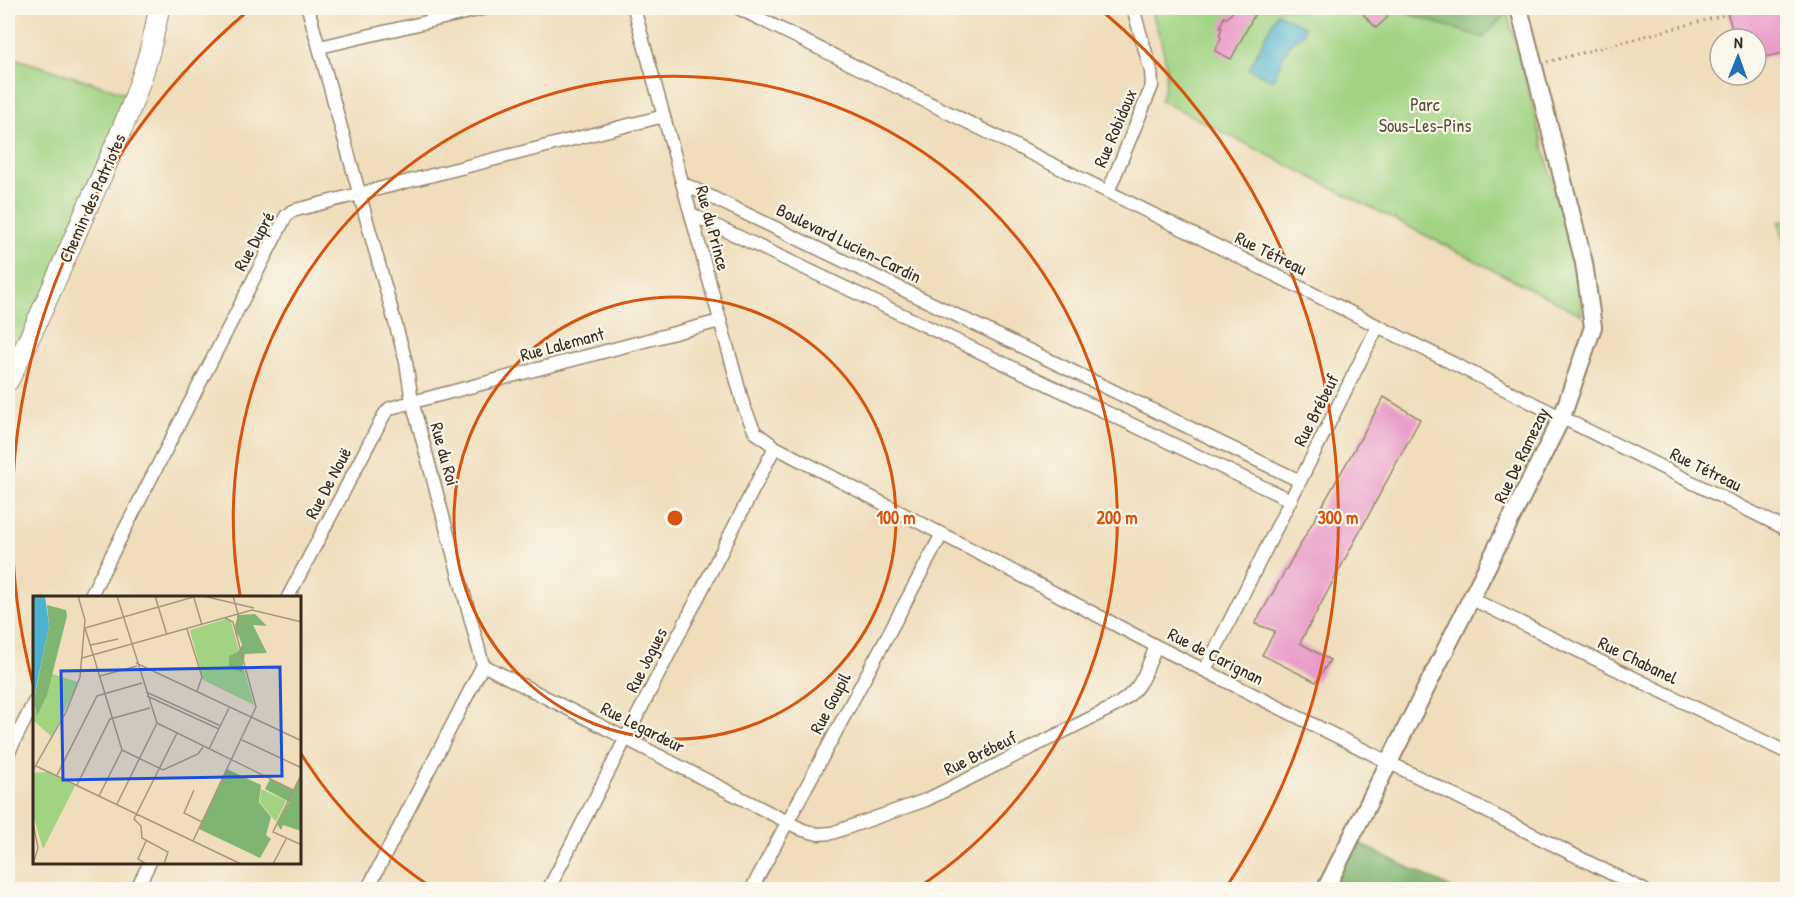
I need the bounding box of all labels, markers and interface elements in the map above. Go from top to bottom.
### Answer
north arrow [1708,27,1768,87]
text: N [1734,31,1743,53]
street label: Rue Robidoux [1087,85,1143,171]
park label: Parc Sous-Les-Pins [1379,92,1471,138]
street label: Chemin des Patriotes [52,129,132,266]
street label: Rue du Prince [690,183,736,273]
street label: Boulevard Lucien-Cardin [772,197,926,289]
street label: Rue Dupré [227,207,281,275]
street label: Rue Tétreau [1231,225,1311,281]
street label: Rue Lalemant [517,321,608,367]
street label: Rue Brébeuf [1287,369,1345,450]
street label: Rue De Ramezay [1487,403,1555,507]
street label: Rue du Roi [425,420,465,488]
street label: Rue Tétreau [1666,441,1746,497]
street label: Rue De Nouë [299,443,357,523]
text: 100 m [876,505,916,530]
text: 200 m [1097,505,1137,530]
text: 300 m [1318,505,1358,530]
centre of rings [665,508,685,528]
inset map [33,596,302,864]
street label: Rue de Carignan [1164,621,1268,691]
street label: Rue Jogues [619,623,673,697]
street label: Rue Chabanel [1594,630,1682,690]
street label: Rue Goupil [803,668,857,738]
street label: Rue Legardeur [597,695,689,759]
street label: Rue Brébeuf [939,724,1021,781]

